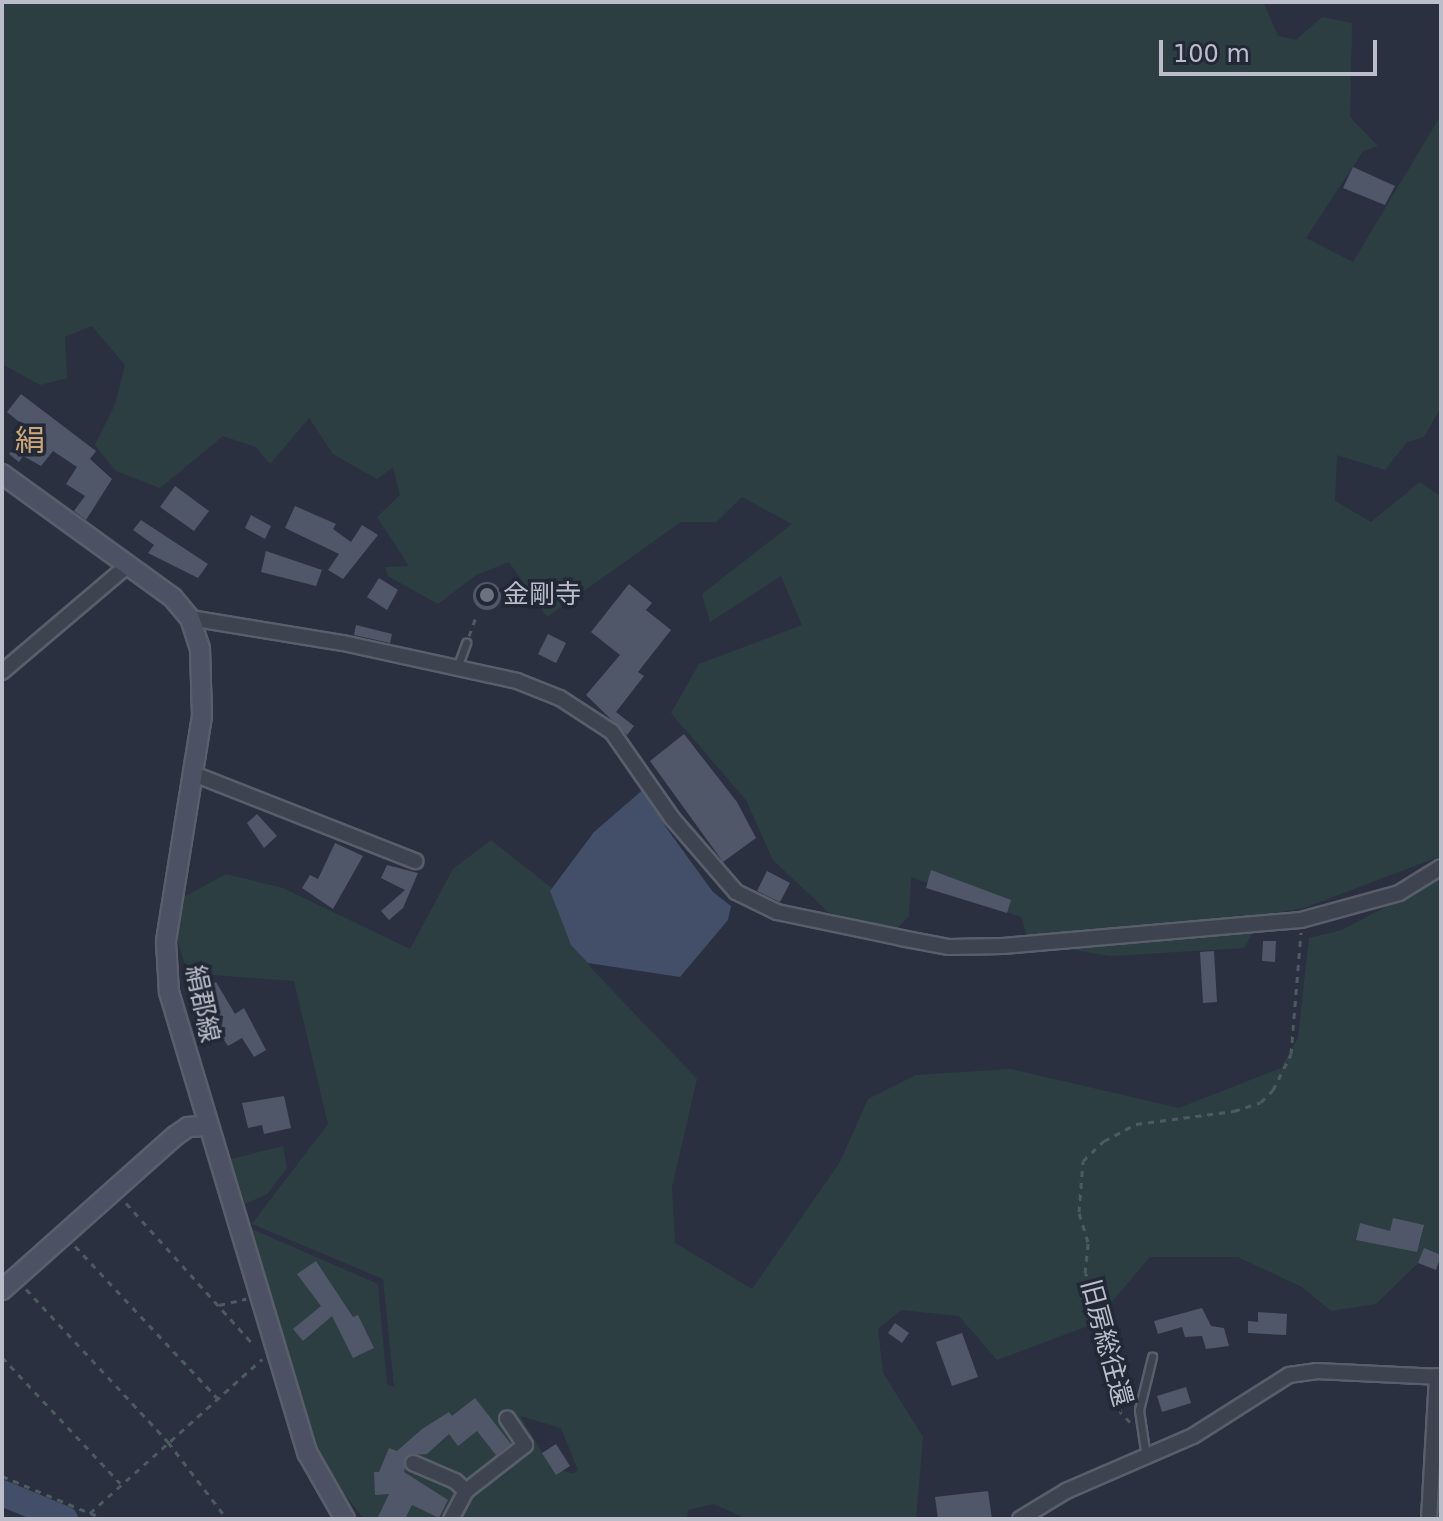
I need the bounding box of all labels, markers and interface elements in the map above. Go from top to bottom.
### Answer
scale bar [1163,24,1381,74]
text: 100 m [1173,40,1250,68]
district label: 絹 [15,423,45,459]
place label: 金剛寺 [503,579,581,611]
marker: 金剛寺 [478,586,496,604]
street label: 絹郡線 [179,963,225,1045]
street label: 旧房総往還 [1074,1276,1138,1410]

